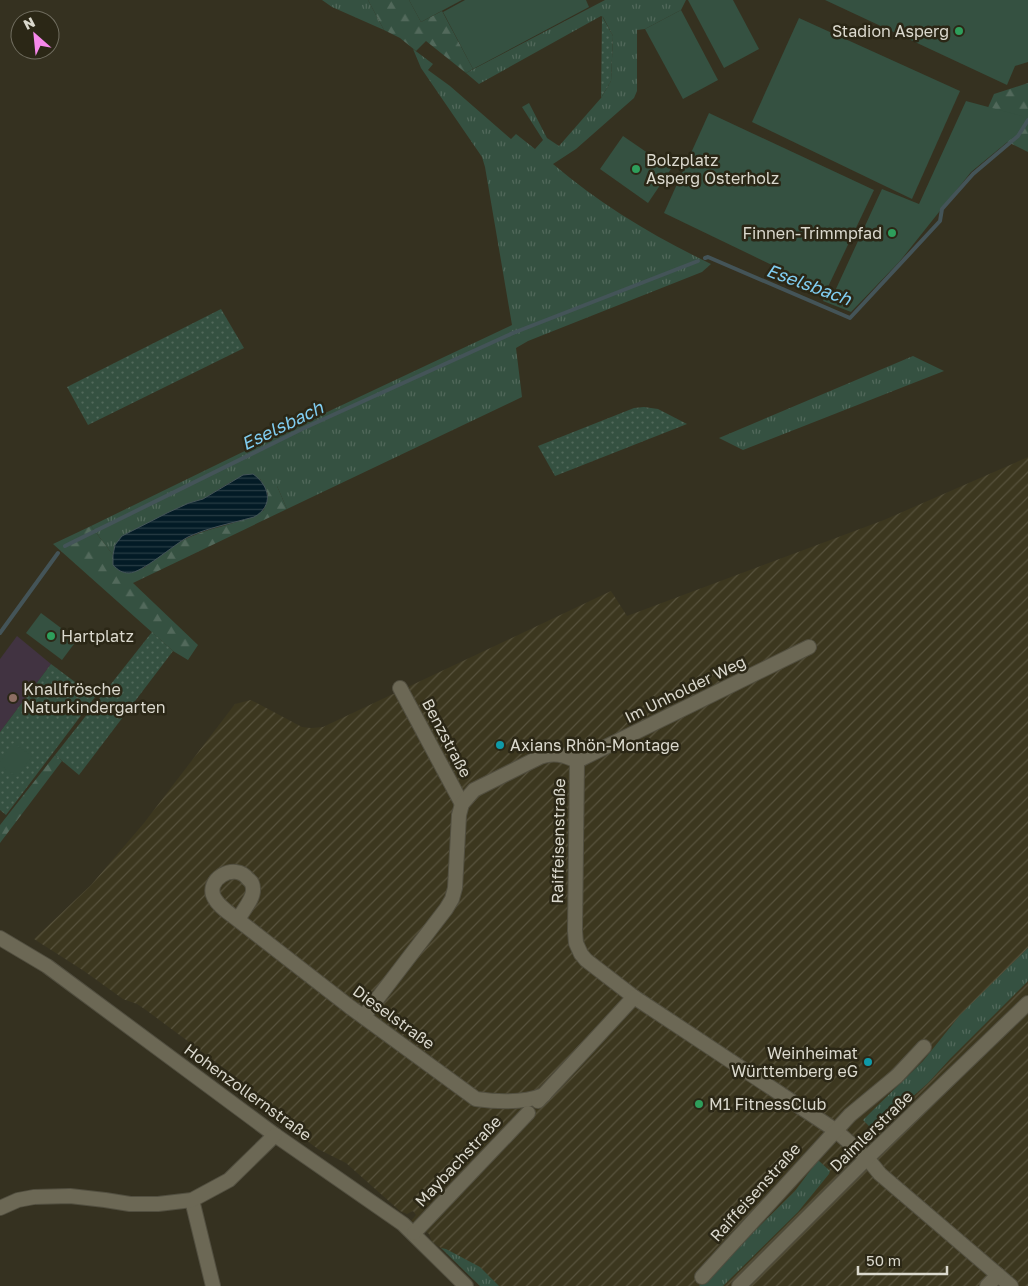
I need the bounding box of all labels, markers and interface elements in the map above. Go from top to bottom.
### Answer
north arrow [10,10,60,60]
text: N [20,13,37,33]
place label: Stadion Asperg [832,21,949,41]
marker: Stadion Asperg [953,25,965,37]
place label: Bolzplatz Asperg Osterholz [646,150,779,188]
marker: Bolzplatz Asperg Osterholz [630,163,642,175]
place label: Finnen-Trimmpfad [742,223,882,243]
marker: Finnen-Trimmpfad [886,227,898,239]
water label: Eselsbach [764,259,855,310]
water label: Eselsbach [237,395,327,454]
place label: Hartplatz [61,626,134,646]
marker: Hartplatz [45,630,57,642]
street label: Im Unholder Weg [621,651,749,727]
place label: Knallfrösche Naturkindergarten [23,679,166,717]
marker: Knallfrösche Naturkindergarten [7,692,19,704]
street label: Benzstraße [418,695,476,781]
place label: Axians Rhön-Montage [510,735,679,755]
marker: Axians Rhön-Montage [494,739,506,751]
street label: Raiffeisenstraße [547,778,569,904]
street label: Dieselstraße [349,981,439,1053]
street label: Hohenzollernstraße [180,1039,316,1145]
place label: Weinheimat Württemberg eG [731,1043,858,1081]
marker: Weinheimat Württemberg eG [862,1056,874,1068]
street label: Daimlerstraße [825,1086,917,1176]
place label: M1 FitnessClub [709,1094,826,1114]
marker: M1 FitnessClub [693,1098,705,1110]
street label: Maybachstraße [411,1111,505,1211]
street label: Raiffeisenstraße [706,1139,804,1245]
scale bar [858,1244,947,1276]
text: 50 m [866,1251,901,1269]

